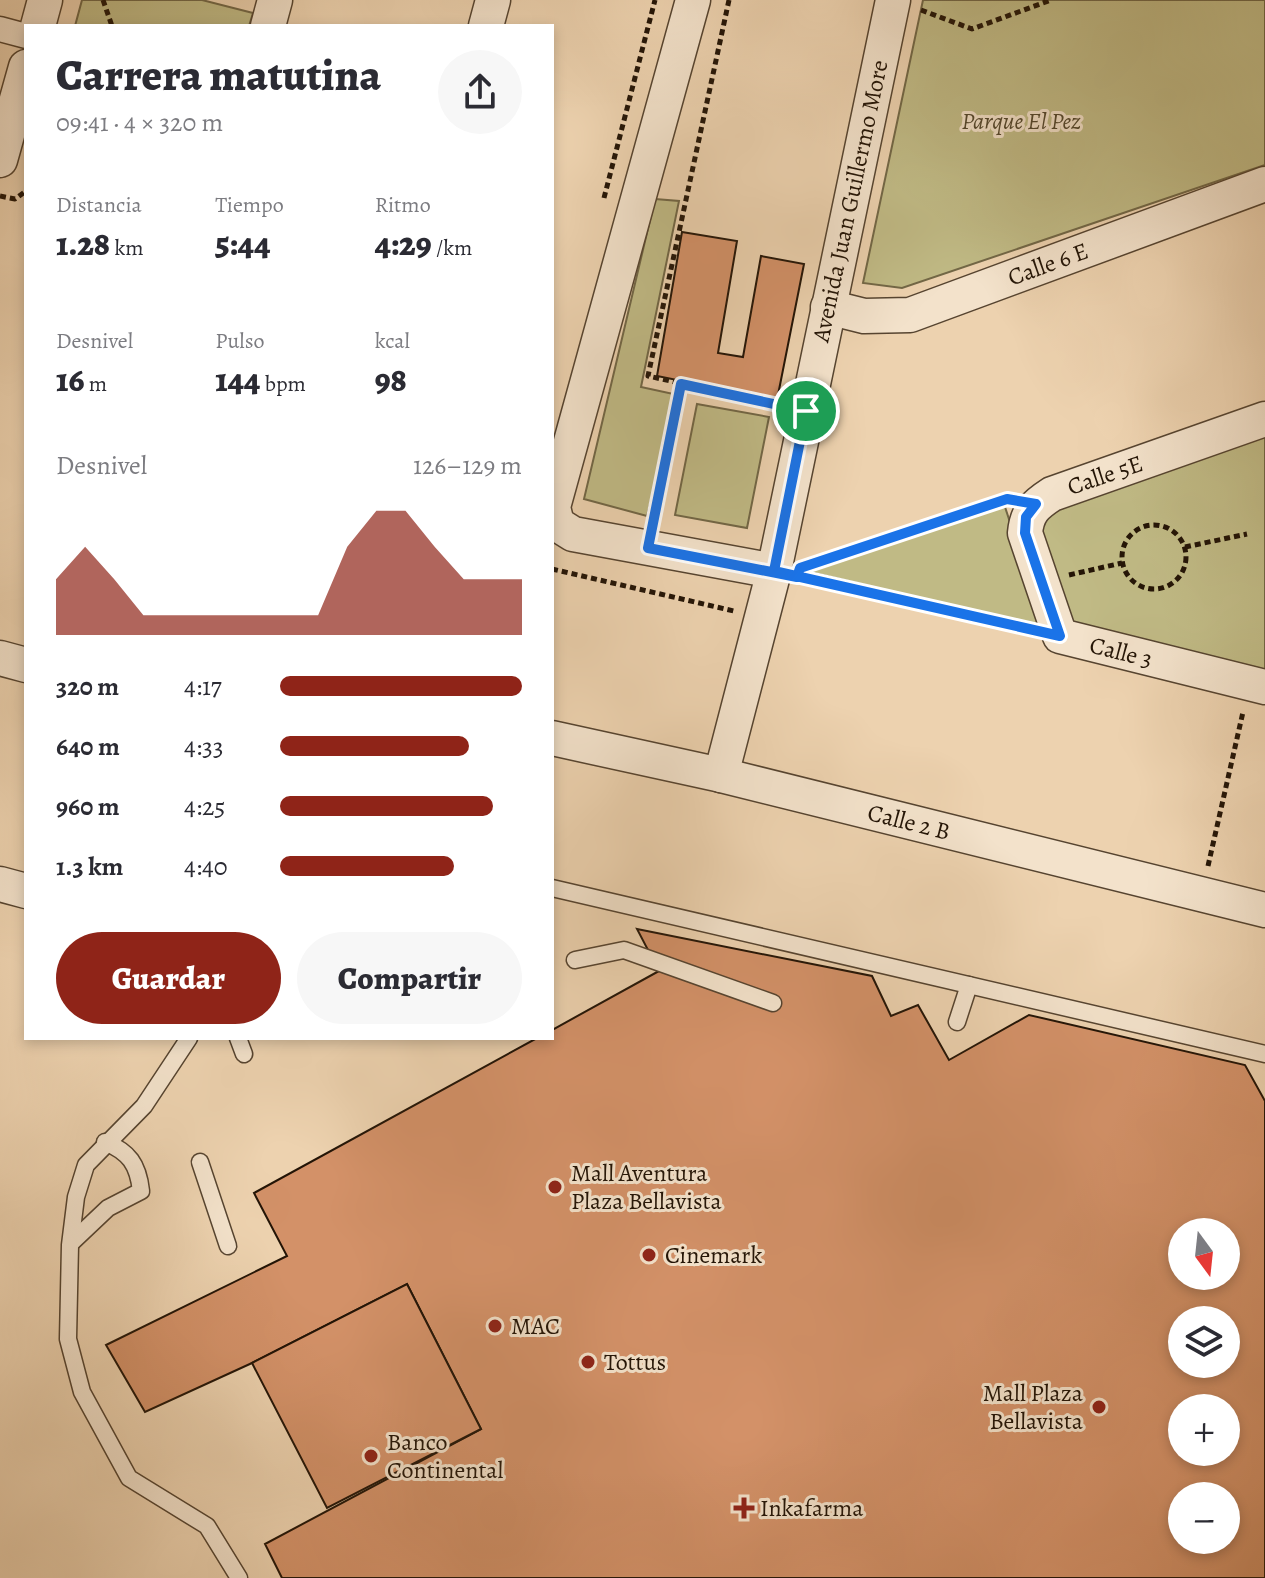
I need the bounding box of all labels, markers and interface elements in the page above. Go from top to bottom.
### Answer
text: Carrera matutina [56,45,381,105]
button: share [438,50,522,134]
street label: Avenida Juan Guillermo More [804,57,896,346]
text: 09:41 · 4 × 320 m [56,105,223,140]
park label: Parque El Pez [961,105,1081,137]
text: Distancia [56,190,142,220]
text: Tiempo [215,190,284,220]
text: Ritmo [375,190,431,220]
text: 1.28 [56,220,110,267]
text: 5:44 [215,220,270,267]
text: 4:29 [375,220,432,267]
text: km [110,233,144,263]
text: /km [432,233,472,263]
street label: Calle 6 E [1003,235,1093,293]
text: Desnivel [56,326,133,356]
text: Pulso [215,326,265,356]
text: kcal [375,326,410,356]
text: 16 [56,356,84,403]
text: 144 [215,356,260,403]
text: 98 [375,356,407,403]
text: m [84,369,107,399]
text: bpm [260,369,306,399]
pin [772,377,840,445]
icon: arrive [784,389,828,433]
street label: Calle 5E [1063,447,1147,503]
text: Desnivel [56,448,147,483]
text: 126–129 m [413,448,522,483]
street label: Calle 3 [1086,629,1156,675]
text: 320 m [56,669,119,704]
text: 4:17 [184,669,222,704]
text: 640 m [56,729,120,764]
text: 4:33 [184,729,224,764]
text: 960 m [56,789,120,824]
text: 4:25 [184,789,226,824]
street label: Calle 2 B [864,796,954,848]
text: 1.3 km [56,849,123,884]
text: 4:40 [184,849,228,884]
button: Guardar [56,932,281,1024]
button: Compartir [297,932,522,1024]
place label: Mall Aventura Plaza Bellavista [571,1157,723,1217]
marker: Mall Aventura Plaza Bellavista [546,1178,564,1196]
north arrow [1168,1218,1240,1290]
map controls [1168,1218,1240,1554]
place label: Cinemark [665,1239,763,1271]
marker: Cinemark [640,1246,658,1264]
button: layers [1168,1306,1240,1378]
place label: MAC [511,1310,560,1342]
marker: MAC [486,1317,504,1335]
place label: Tottus [604,1346,666,1378]
marker: Tottus [579,1353,597,1371]
place label: Mall Plaza Bellavista [983,1377,1084,1437]
button: + [1168,1394,1240,1466]
marker: Mall Plaza Bellavista [1090,1398,1108,1416]
place label: Banco Continental [387,1426,503,1486]
marker: Banco Continental [362,1447,380,1465]
button: − [1168,1482,1240,1554]
place label: Inkafarma [760,1492,864,1524]
marker: Inkafarma [735,1499,753,1517]

